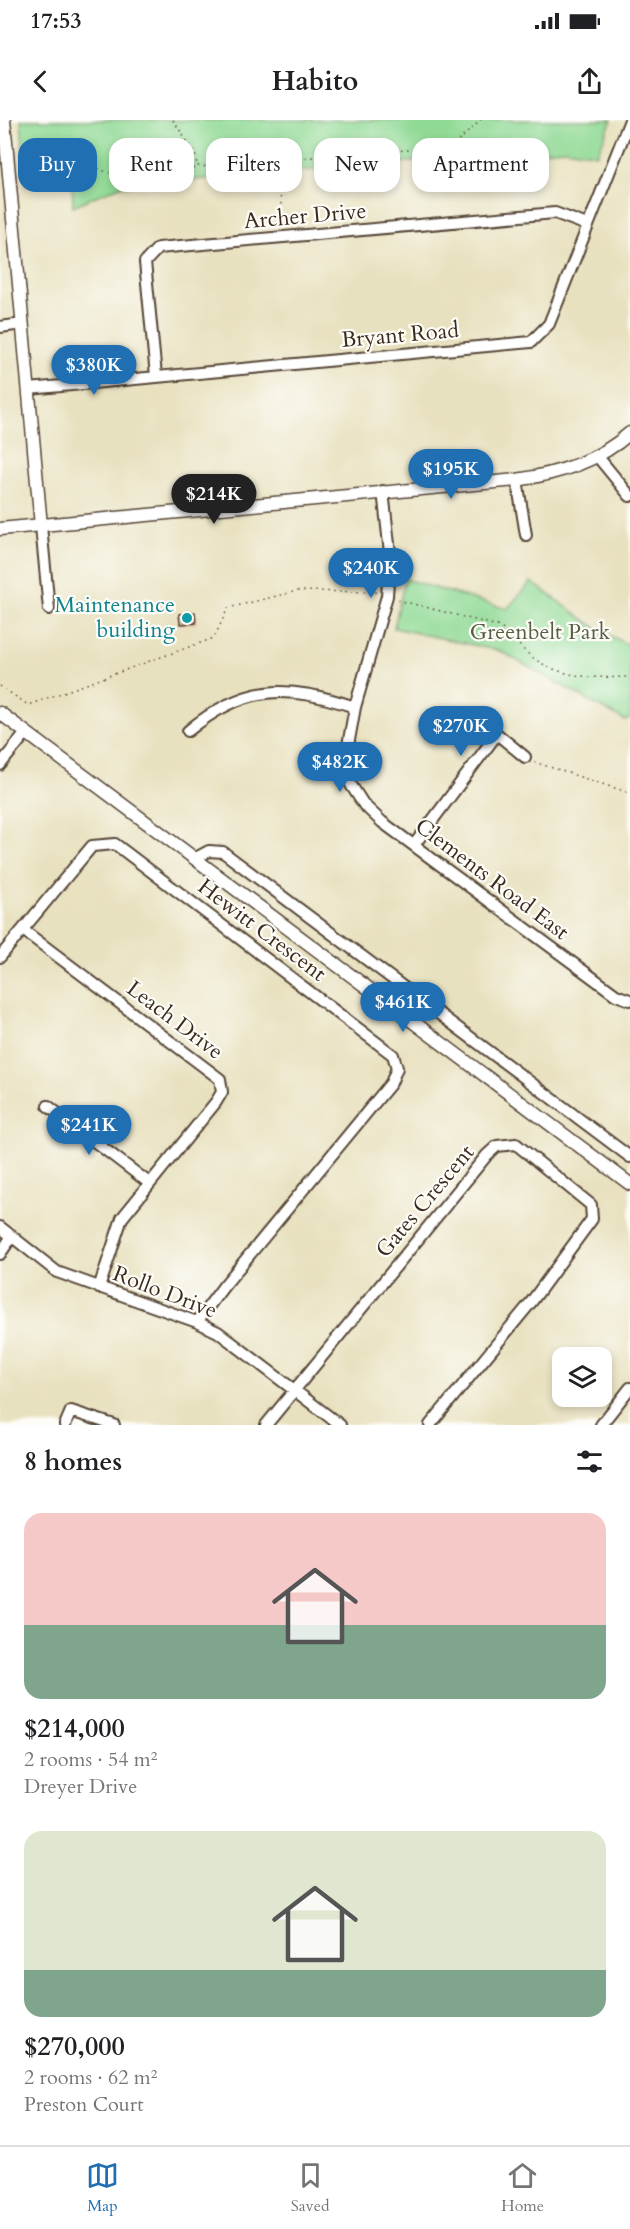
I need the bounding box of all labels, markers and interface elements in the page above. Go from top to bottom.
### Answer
text: 17:53 [30,6,81,36]
text: Habito [272,63,358,100]
icon: back [24,65,57,98]
icon: share [573,65,606,98]
chip: Buy [18,138,97,192]
chip: Rent [109,138,194,192]
chip: Filters [206,138,302,192]
chip: New [314,138,400,192]
chip: Apartment [412,138,549,192]
street label: Archer Drive [242,196,368,236]
street label: Bryant Road [340,315,460,355]
pin: $380K [52,345,136,396]
text: $380K [65,351,123,378]
pin: $195K [409,449,493,500]
text: $195K [422,455,480,482]
pin: $214K [172,474,256,525]
text: $214K [185,480,243,507]
pin: $240K [329,548,413,599]
text: $240K [342,554,400,581]
place label: Maintenance building [55,590,176,645]
marker: Maintenance building [180,611,194,625]
park label: Greenbelt Park [470,617,610,647]
pin: $270K [419,706,503,757]
text: $270K [432,712,490,739]
pin: $482K [298,742,382,793]
text: $482K [311,748,369,775]
street label: Clements Road East [409,811,575,947]
street label: Hewitt Crescent [192,872,332,988]
street label: Leach Drive [120,974,230,1066]
pin: $461K [361,982,445,1033]
text: $461K [374,988,432,1015]
pin: $241K [47,1105,131,1156]
text: $241K [60,1111,118,1138]
street label: Gates Crescent [369,1138,481,1264]
street label: Rollo Drive [109,1258,221,1326]
map controls [552,1347,612,1407]
button: layers [552,1347,612,1407]
text: 8 homes [24,1444,122,1479]
icon: filters [573,1445,606,1478]
icon: home [261,1552,369,1660]
text: $214,000 [24,1711,125,1746]
text: 2 rooms · 54 m² [24,1746,157,1773]
text: Dreyer Drive [24,1773,137,1800]
icon: home [261,1870,369,1978]
text: $270,000 [24,2029,125,2064]
text: 2 rooms · 62 m² [24,2064,157,2091]
text: Preston Court [24,2091,143,2118]
tab: Map [86,2159,119,2217]
tab: Saved [291,2159,329,2217]
tab: Home [501,2159,544,2217]

